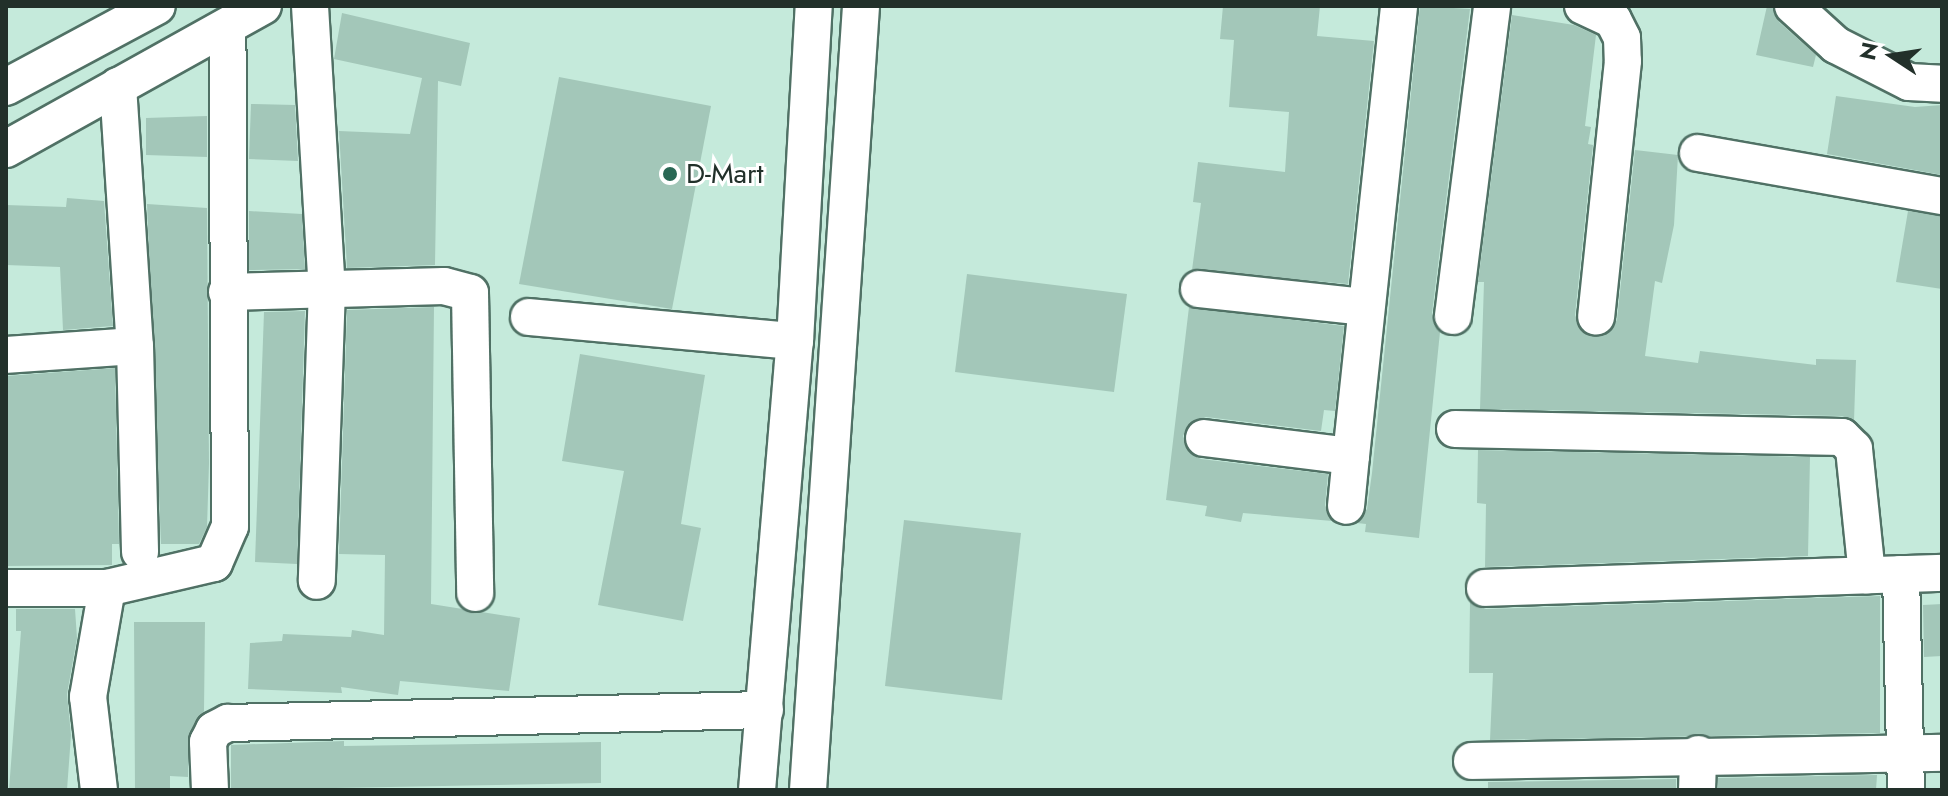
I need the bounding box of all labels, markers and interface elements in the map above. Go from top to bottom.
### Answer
north arrow [1852,16,1932,96]
text: N [1851,39,1886,63]
place label: D-Mart [686,157,763,191]
marker: D-Mart [661,165,679,183]

